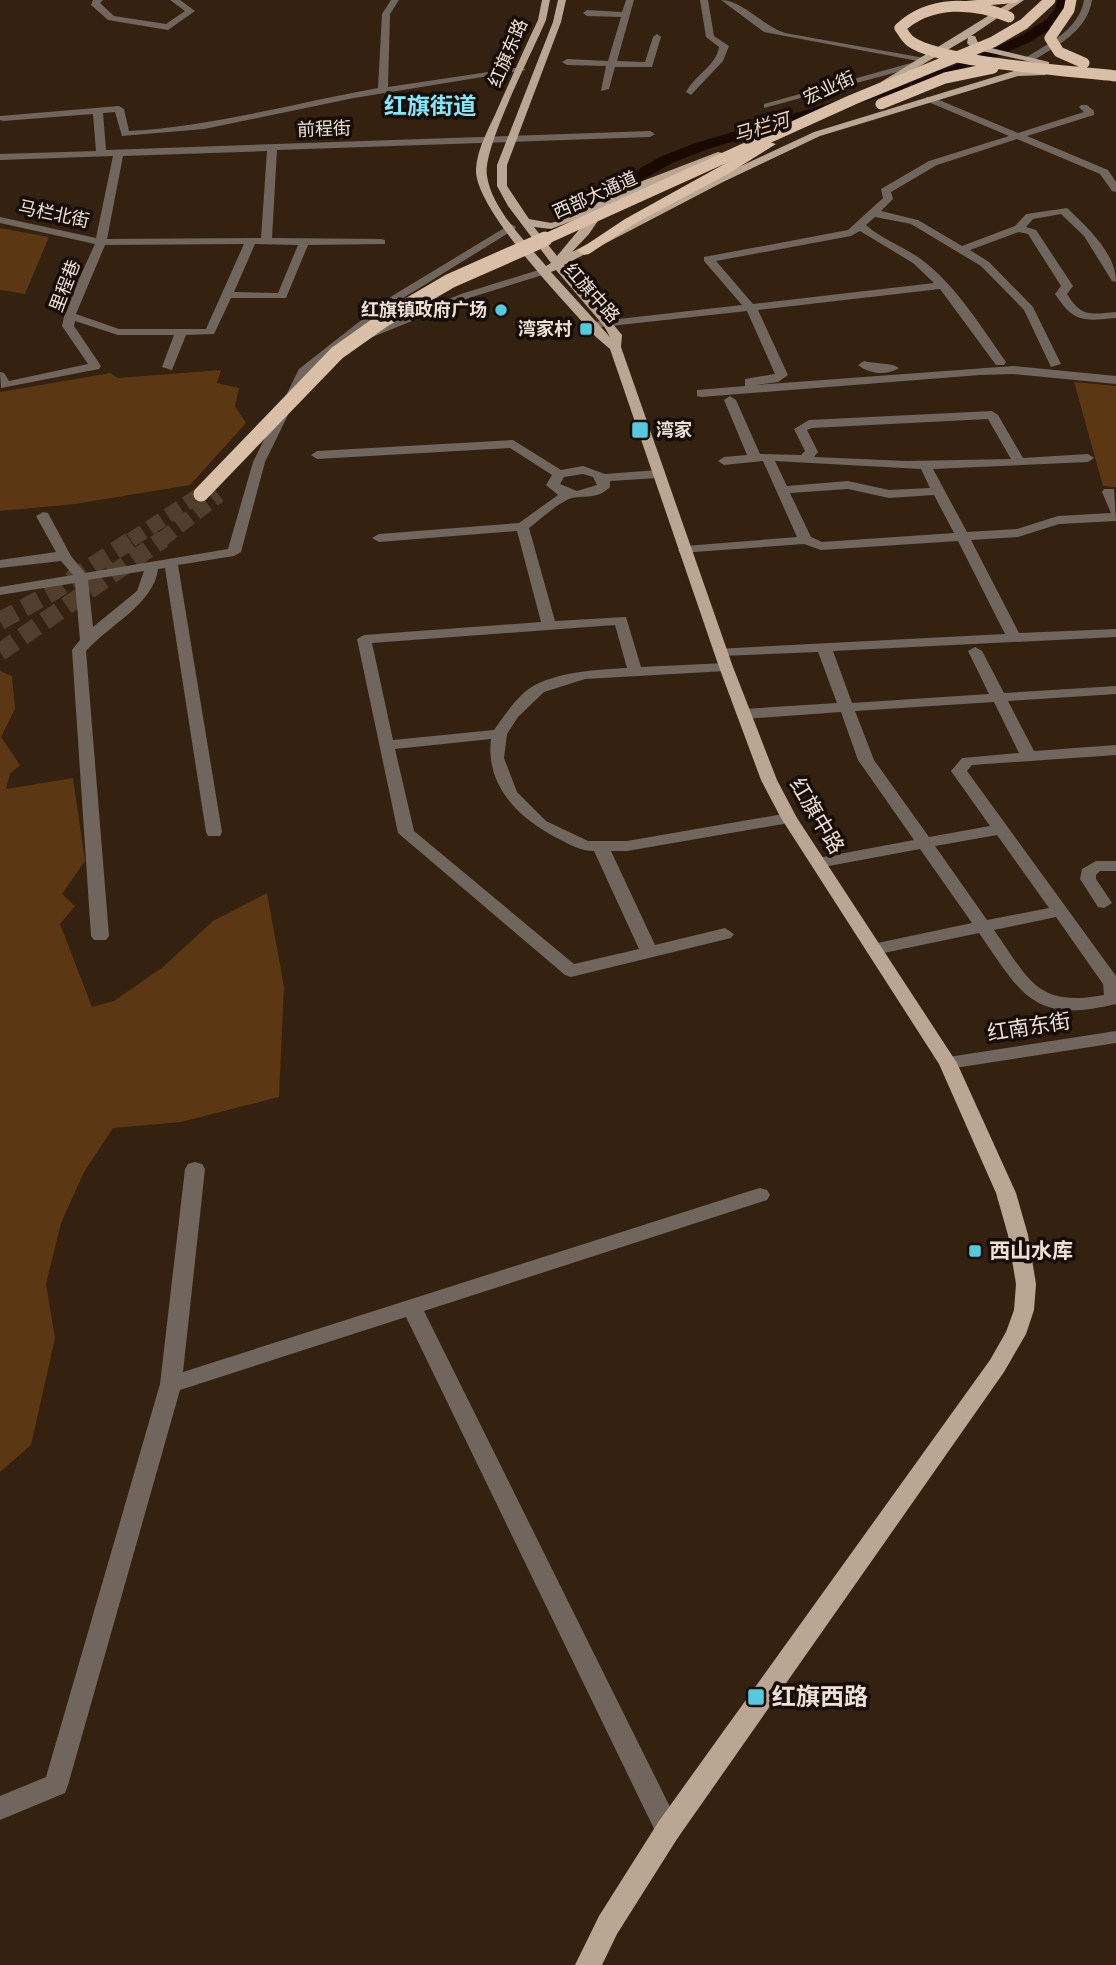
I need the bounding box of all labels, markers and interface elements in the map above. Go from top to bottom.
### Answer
street label: 红旗东路 [483,15,533,91]
street label: 宏业街 [799,66,859,110]
district label: 红旗街道 [384,91,476,121]
water label: 马栏河 [730,106,796,148]
street label: 前程街 [297,116,351,142]
street label: 西部大通道 [549,166,641,224]
street label: 马栏北街 [16,195,92,233]
street label: 里程巷 [44,256,86,316]
street label: 红旗中路 [559,258,625,328]
place label: 红旗镇政府广场 [361,298,487,322]
marker: 红旗镇政府广场 [493,302,509,318]
place label: 湾家村 [518,317,572,341]
marker: 湾家村 [578,321,594,337]
place label: 湾家 [656,418,692,442]
marker: 湾家 [630,420,650,440]
street label: 红旗中路 [783,773,851,859]
street label: 红南东街 [985,1007,1073,1047]
place label: 西山水库 [989,1237,1073,1265]
marker: 西山水库 [967,1243,983,1259]
place label: 红旗西路 [772,1681,868,1712]
marker: 红旗西路 [746,1687,766,1707]

